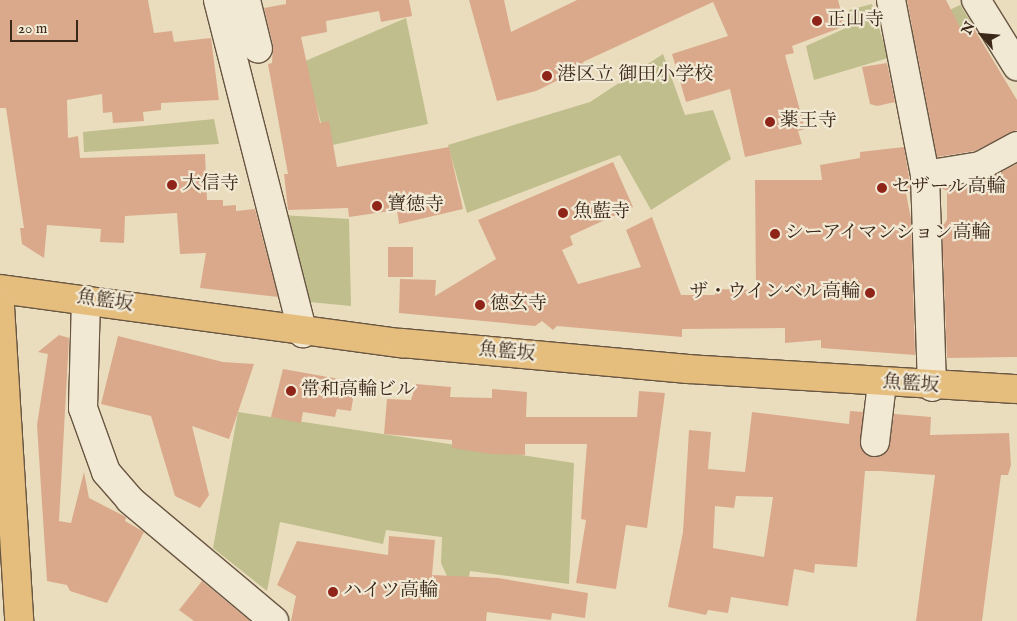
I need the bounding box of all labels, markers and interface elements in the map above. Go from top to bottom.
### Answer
scale bar [12,10,80,42]
place label: 正山寺 [827,10,884,32]
north arrow [957,10,1007,60]
marker: 正山寺 [811,15,823,27]
text: 20 m [18,19,47,38]
text: N [958,19,979,38]
place label: 港区立 御田小学校 [557,65,713,87]
marker: 港区立 御田小学校 [541,70,553,82]
place label: 薬王寺 [780,111,837,133]
marker: 薬王寺 [764,116,776,128]
place label: 大信寺 [182,174,239,196]
place label: セザール高輪 [892,177,1006,199]
marker: 大信寺 [166,179,178,191]
marker: セザール高輪 [876,182,888,194]
place label: 寶徳寺 [387,195,444,217]
marker: 寶徳寺 [371,200,383,212]
place label: 魚藍寺 [573,202,630,224]
marker: 魚藍寺 [557,207,569,219]
place label: シーアイマンション高輪 [785,223,994,245]
marker: シーアイマンション高輪 [769,228,781,240]
place label: ザ・ウインベル高輪 [689,282,860,304]
street label: 魚籃坂 [75,287,135,317]
marker: ザ・ウインベル高輪 [864,287,876,299]
place label: 徳玄寺 [490,294,547,316]
marker: 徳玄寺 [474,299,486,311]
street label: 魚籃坂 [478,339,536,367]
street label: 魚籃坂 [882,372,940,398]
place label: 常和高輪ビル [301,380,415,402]
marker: 常和高輪ビル [285,385,297,397]
place label: ハイツ高輪 [343,581,438,603]
marker: ハイツ高輪 [327,586,339,598]

